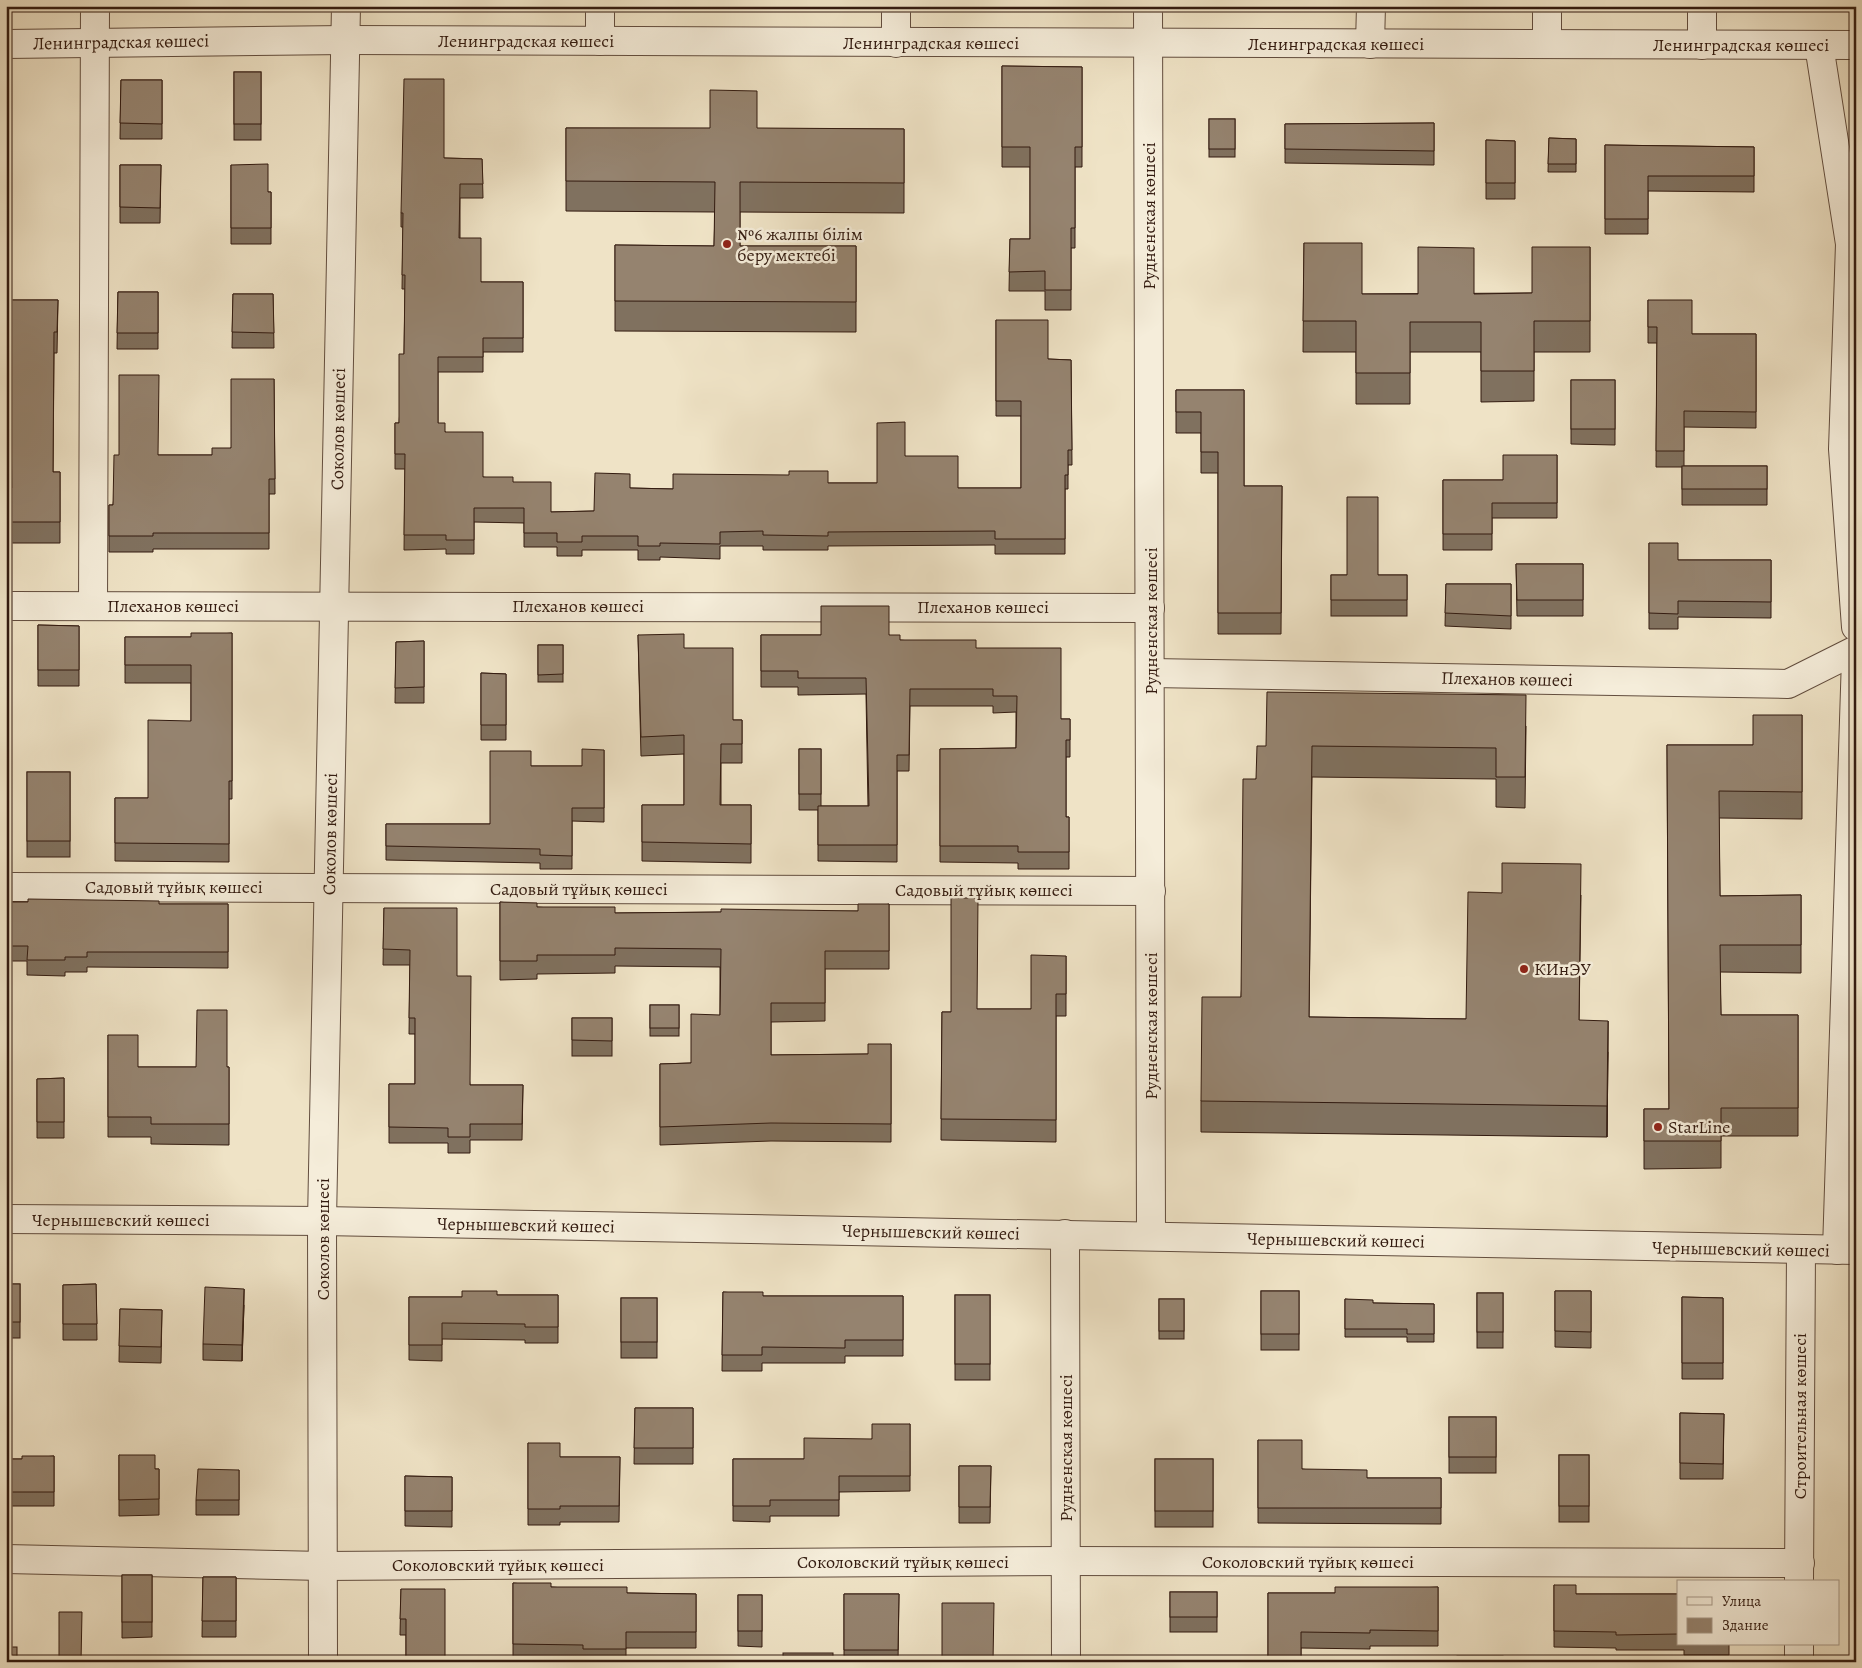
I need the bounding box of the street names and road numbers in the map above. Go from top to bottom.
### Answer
street label: Ленинградская көшесі [33,28,209,56]
street label: Ленинградская көшесі [438,29,614,53]
street label: Ленинградская көшесі [843,31,1019,55]
street label: Ленинградская көшесі [1248,32,1424,56]
street label: Ленинградская көшесі [1653,33,1829,57]
street label: Рудненская көшесі [1137,142,1161,290]
street label: Соколов көшесі [325,368,351,490]
street label: Рудненская көшесі [1139,547,1163,695]
street label: Плеханов көшесі [107,594,239,618]
street label: Плеханов көшесі [512,594,644,618]
street label: Плеханов көшесі [917,595,1049,619]
street label: Плеханов көшесі [1441,666,1573,692]
street label: Соколов көшесі [317,773,343,895]
street label: Садовый тұйық көшесі [85,875,263,899]
street label: Садовый тұйық көшесі [490,877,668,901]
street label: Садовый тұйық көшесі [895,878,1073,902]
street label: Рудненская көшесі [1139,952,1163,1100]
street label: Соколов көшесі [311,1178,335,1300]
street label: Чернышевский көшесі [32,1208,210,1232]
street label: Чернышевский көшесі [437,1211,615,1239]
street label: Чернышевский көшесі [842,1218,1020,1246]
street label: Чернышевский көшесі [1247,1226,1425,1254]
street label: Чернышевский көшесі [1652,1235,1830,1263]
street label: Строительная көшесі [1788,1333,1812,1499]
street label: Рудненская көшесі [1054,1374,1078,1522]
street label: Соколовский тұйық көшесі [797,1550,1009,1574]
street label: Соколовский тұйық көшесі [1202,1550,1414,1574]
street label: Соколовский тұйық көшесі [392,1553,604,1577]

